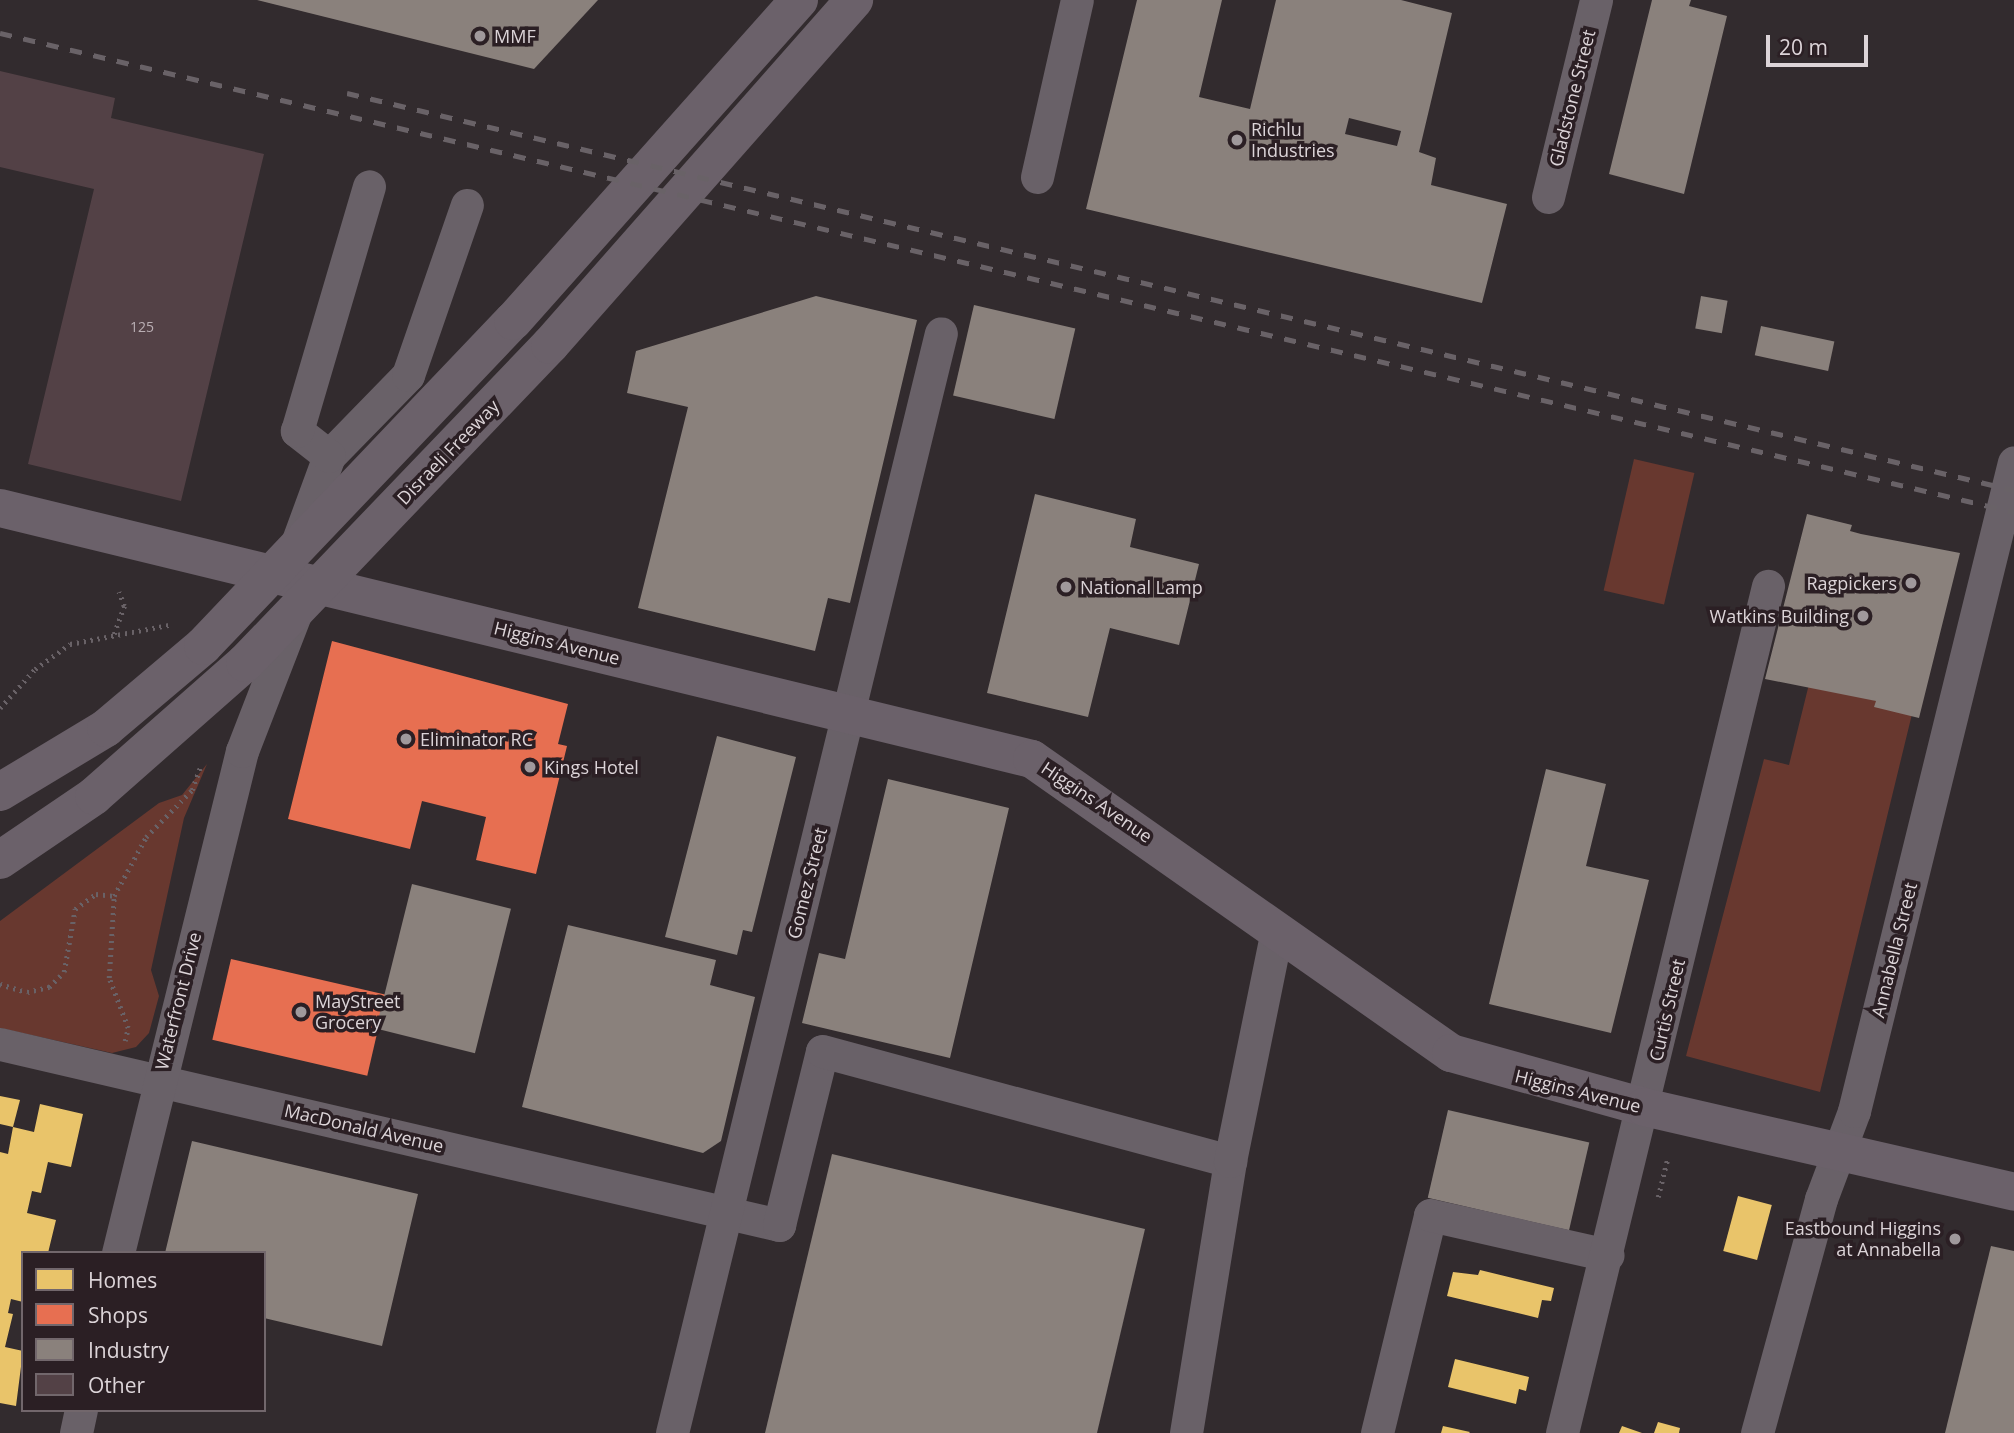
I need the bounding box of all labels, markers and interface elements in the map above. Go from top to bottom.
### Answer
scale bar [1769,21,1870,65]
place label: MMF [494,25,536,47]
street label: Gladstone Street [1545,27,1599,169]
marker: MMF [472,28,488,44]
text: 20 m [1779,33,1828,61]
place label: Richlu Industries [1251,119,1335,162]
marker: Richlu Industries [1229,132,1245,148]
house number: 125 [130,319,154,335]
street label: Disraeli Freeway [393,395,503,509]
place label: Ragpickers [1806,572,1897,594]
marker: Ragpickers [1903,575,1919,591]
place label: National Lamp [1080,576,1203,598]
marker: National Lamp [1058,579,1074,595]
place label: Watkins Building [1710,605,1849,627]
marker: Watkins Building [1855,608,1871,624]
street label: Higgins Avenue [492,617,622,669]
place label: Eliminator RC [420,728,533,750]
marker: Eliminator RC [398,731,414,747]
place label: Kings Hotel [544,756,639,778]
street label: Higgins Avenue [1038,757,1156,847]
marker: Kings Hotel [522,759,538,775]
street label: Gomez Street [783,825,831,941]
street label: Annabella Street [1867,880,1921,1020]
street label: Waterfront Drive [150,930,206,1072]
street label: Curtis Street [1645,957,1689,1063]
place label: MayStreet Grocery [315,991,400,1034]
marker: MayStreet Grocery [293,1004,309,1020]
street label: Higgins Avenue [1513,1065,1643,1117]
street label: MacDonald Avenue [282,1099,446,1157]
place label: Eastbound Higgins at Annabella [1785,1218,1941,1260]
marker: Eastbound Higgins at Annabella [1947,1231,1963,1247]
legend [21,1251,266,1412]
text: Homes [88,1266,157,1294]
text: Shops [88,1301,148,1329]
text: Industry [88,1336,169,1364]
text: Other [88,1371,145,1399]

